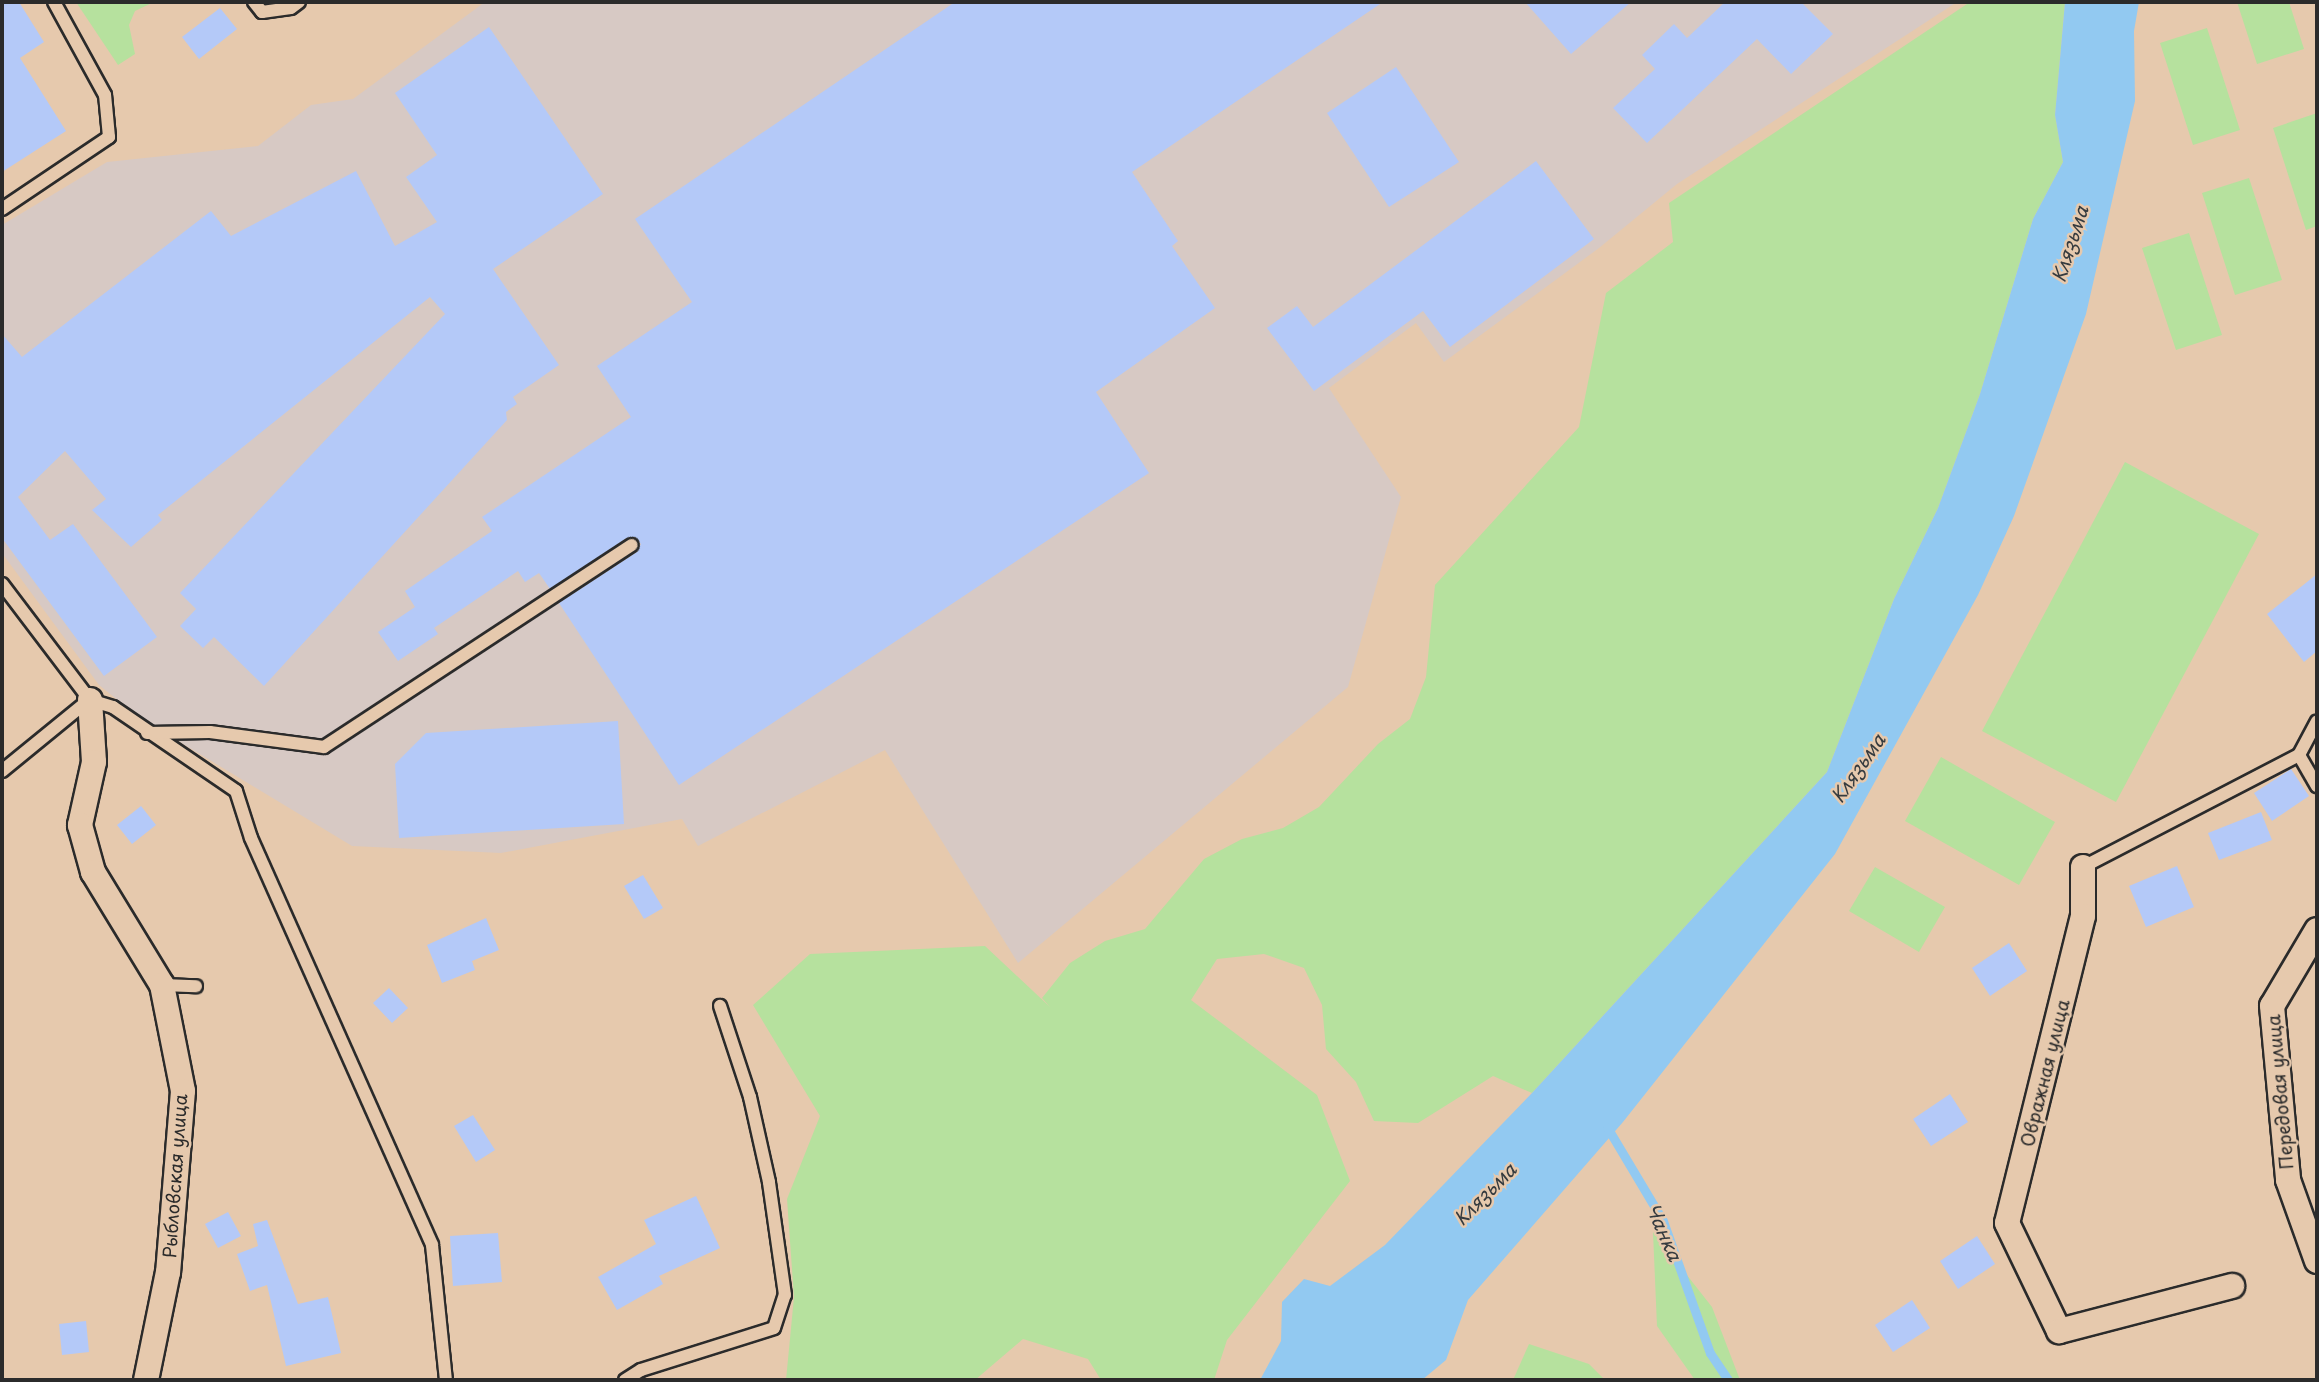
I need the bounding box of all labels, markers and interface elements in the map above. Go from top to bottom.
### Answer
water label: Клязьма [2047,203,2093,285]
water label: Клязьма [1826,729,1890,807]
street label: Овражная улица [2016,996,2074,1150]
street label: Передовая улица [2262,1013,2298,1171]
street label: Рыбловская улица [158,1093,192,1259]
water label: Клязьма [1449,1158,1521,1230]
water label: Чанка [1641,1200,1687,1264]

